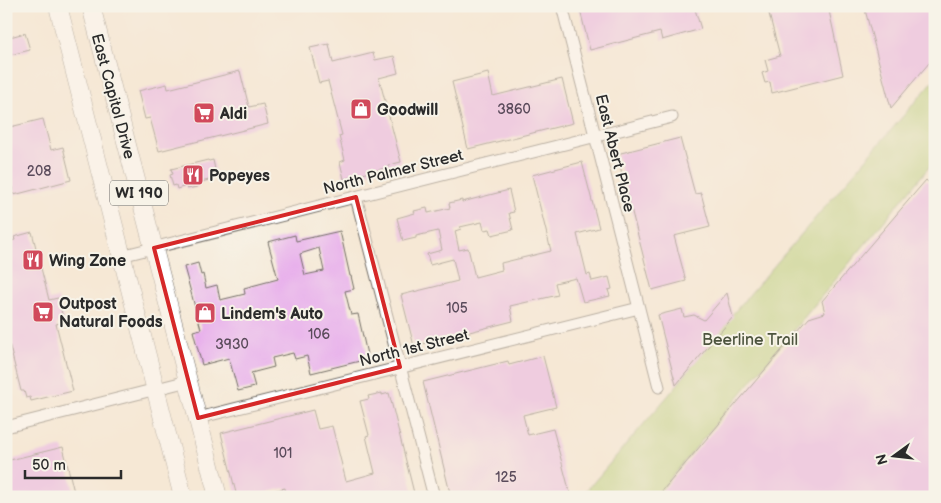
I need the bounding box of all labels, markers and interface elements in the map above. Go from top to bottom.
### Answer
street label: East Capitol Drive [87,32,139,162]
street label: East Abert Place [591,92,638,215]
shop icon: Goodwill [349,97,373,121]
supermarket icon: Aldi [192,101,216,125]
place label: Goodwill [377,101,438,120]
house number: 3860 [497,101,531,118]
place label: Aldi [219,105,247,124]
street label: North Palmer Street [321,146,465,199]
house number: 208 [27,163,51,180]
restaurant icon: Popeyes [181,163,205,187]
place label: Popeyes [209,167,270,186]
road number: WI 190 [110,180,168,206]
restaurant icon: Wing Zone [21,248,45,272]
place label: Wing Zone [49,252,126,271]
place label: Outpost Natural Foods [59,295,163,332]
supermarket icon: Outpost Natural Foods [31,300,55,324]
house number: 105 [446,300,468,317]
shop icon: Lindem's Auto [193,301,217,325]
place label: Lindem's Auto [221,305,323,324]
house number: 106 [308,326,331,343]
street label: North 1st Street [358,326,471,371]
park label: Beerline Trail [702,331,798,350]
house number: 3930 [215,336,249,353]
north arrow [868,430,918,480]
house number: 101 [273,445,293,462]
scale bar [25,448,121,480]
text: N [872,452,891,467]
text: 50 m [32,456,66,475]
house number: 125 [495,469,517,486]

